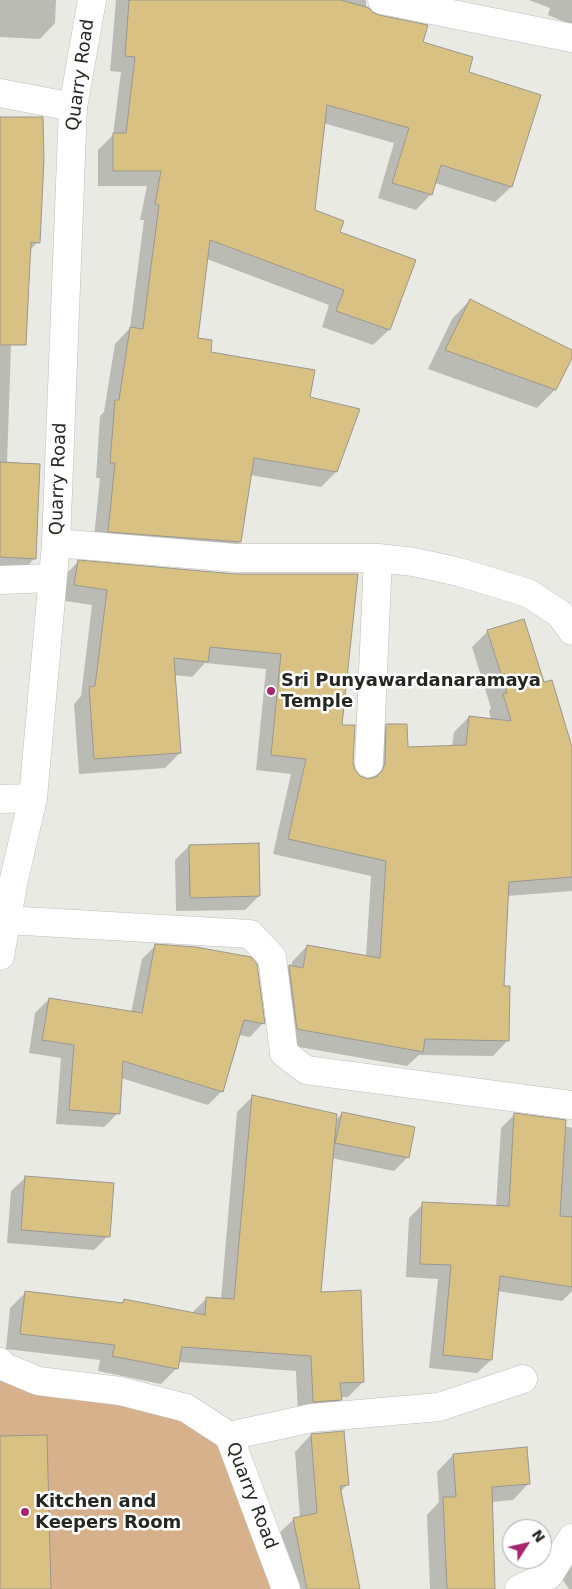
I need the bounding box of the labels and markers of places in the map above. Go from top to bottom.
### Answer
place label: Sri Punyawardanaramaya Temple [281,670,541,712]
marker: Sri Punyawardanaramaya Temple [265,685,277,697]
place label: Kitchen and Keepers Room [35,1491,181,1534]
marker: Kitchen and Keepers Room [19,1506,31,1518]

